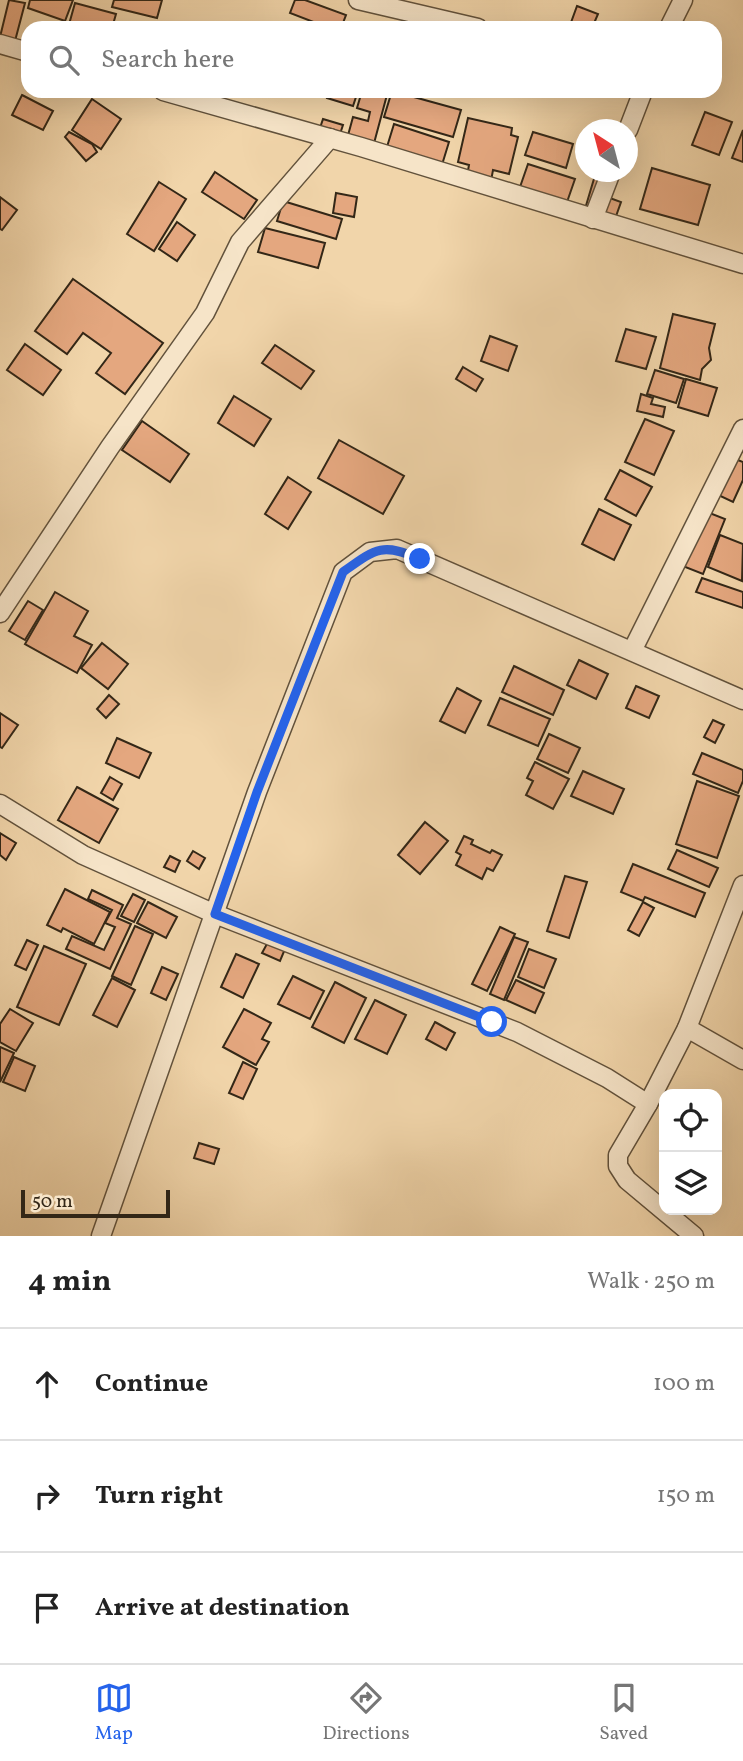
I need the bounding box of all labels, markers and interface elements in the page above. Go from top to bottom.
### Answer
search box [21,21,722,98]
icon: search [45,41,83,79]
text: Search here [101,42,234,78]
north arrow [575,119,638,182]
route end [404,543,435,574]
route start [476,1006,507,1037]
map controls [659,1089,722,1215]
button: locate [659,1089,722,1152]
button: layers [659,1152,722,1215]
scale bar [21,1187,170,1219]
text: 50 m [32,1189,73,1215]
text: 4 min [28,1261,112,1303]
text: Walk · 250 m [587,1266,715,1298]
icon: ahead [28,1365,66,1403]
text: Continue [95,1366,208,1402]
text: 100 m [653,1368,715,1400]
icon: right [28,1477,66,1515]
text: Turn right [95,1478,223,1514]
text: 150 m [657,1480,715,1512]
icon: arrive [28,1589,66,1627]
text: Arrive at destination [95,1590,350,1626]
tab: Map [95,1679,133,1747]
tab: Directions [323,1679,410,1747]
tab: Saved [599,1679,648,1747]

